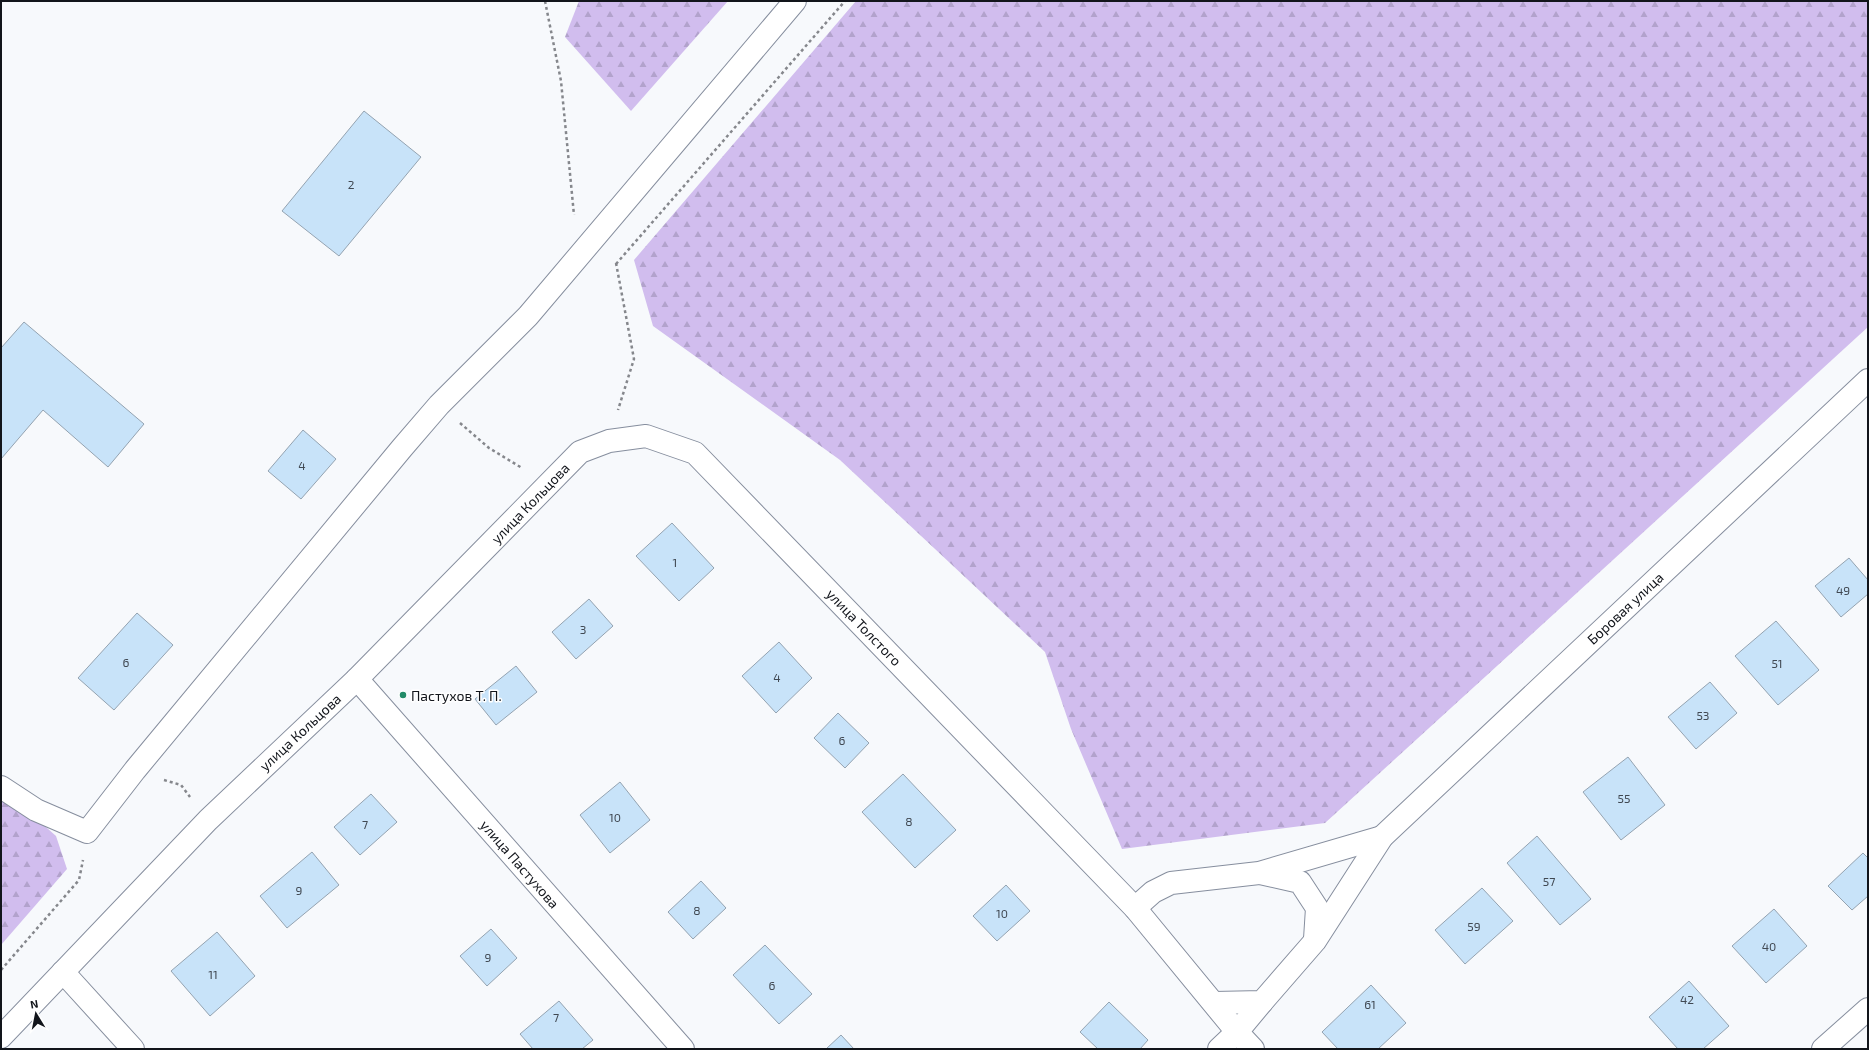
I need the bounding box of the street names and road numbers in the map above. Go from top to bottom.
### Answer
street label: улица Кольцова [487,459,573,547]
street label: Боровая улица [1583,568,1667,648]
street label: улица Толстого [823,585,905,669]
street label: улица Кольцова [256,690,344,774]
street label: улица Пастухова [477,816,563,912]

